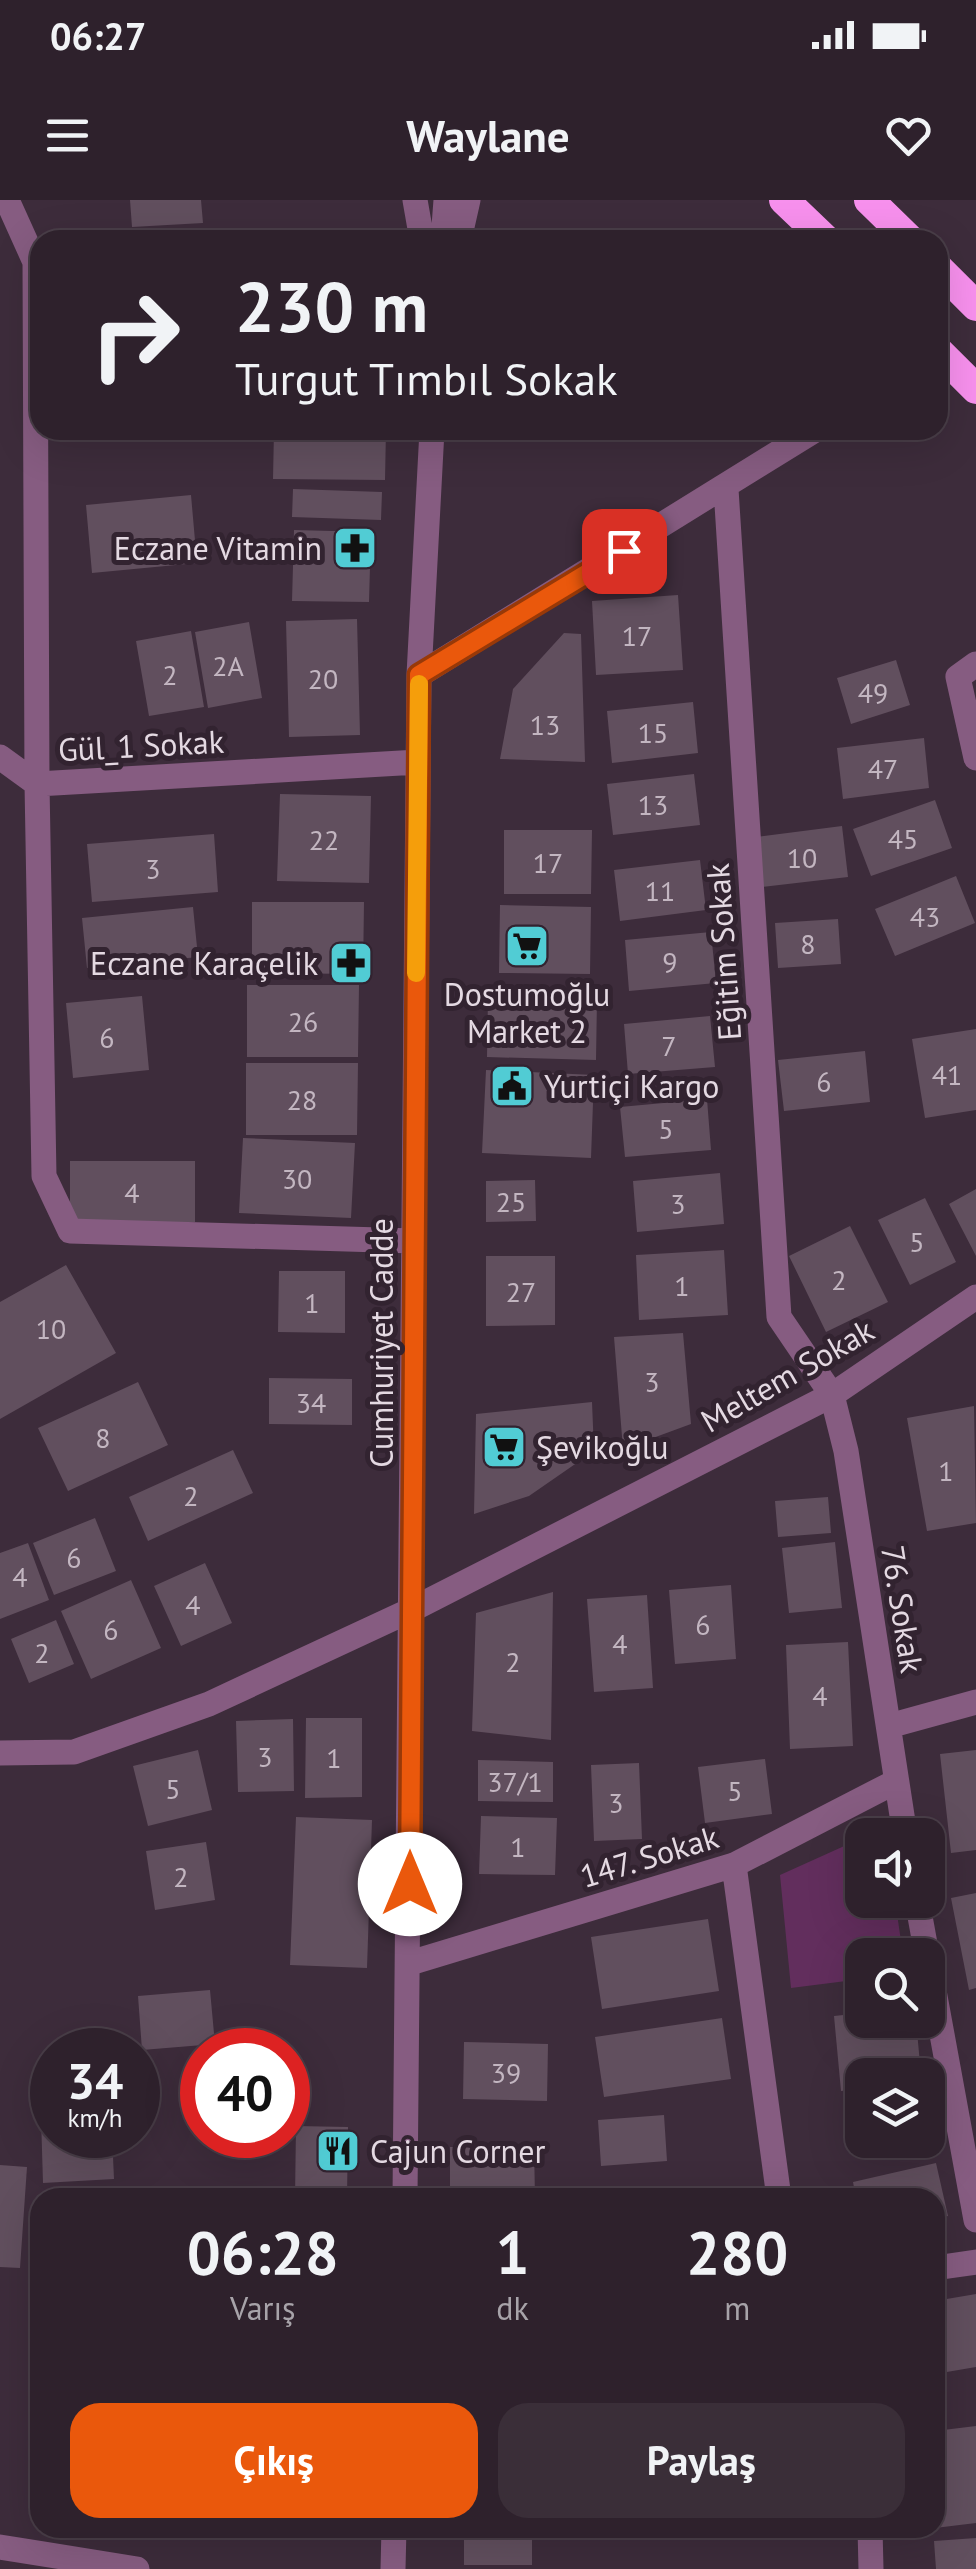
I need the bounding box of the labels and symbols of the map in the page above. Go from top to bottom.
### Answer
pin [582,509,667,594]
pharmacy icon: Eczane Vitamin [332,525,378,571]
place label: Eczane Vitamin [114,527,322,569]
house number: 17 [622,617,652,654]
house number: 2A [212,647,244,684]
house number: 2 [162,656,178,693]
house number: 20 [308,660,338,697]
house number: 49 [858,674,888,711]
house number: 13 [530,706,560,743]
house number: 15 [638,714,668,751]
street label: Gül_1 Sokak [57,720,226,770]
house number: 47 [868,750,898,787]
house number: 13 [638,786,668,823]
house number: 45 [888,820,918,857]
house number: 22 [309,821,339,858]
house number: 10 [787,839,817,876]
house number: 17 [533,844,563,881]
house number: 3 [145,850,161,887]
street label: Eğitim Sokak [696,861,750,1042]
house number: 11 [645,872,675,909]
house number: 43 [910,898,940,935]
supermarket icon: Dostumoğlu Market 2 [504,923,550,969]
house number: 8 [800,925,816,962]
pharmacy icon: Eczane Karaçelik [328,940,374,986]
place label: Eczane Karaçelik [90,942,319,984]
house number: 9 [662,943,678,980]
place label: Dostumoğlu Market 2 [444,973,610,1052]
house number: 26 [288,1003,318,1040]
house number: 6 [99,1019,115,1056]
house number: 7 [661,1027,677,1064]
house number: 41 [932,1056,962,1093]
public building icon: Yurtiçi Kargo [489,1063,535,1109]
house number: 6 [816,1063,832,1100]
place label: Yurtiçi Kargo [544,1065,719,1107]
house number: 28 [287,1081,317,1118]
house number: 5 [658,1110,674,1147]
house number: 30 [282,1160,312,1197]
house number: 4 [124,1174,140,1211]
house number: 25 [496,1183,526,1220]
house number: 3 [670,1185,686,1222]
street label: Cumhuriyet Cadde [360,1218,402,1468]
house number: 5 [909,1223,925,1260]
house number: 2 [831,1261,847,1298]
house number: 1 [674,1267,690,1304]
house number: 27 [506,1273,536,1310]
house number: 1 [304,1284,320,1321]
street label: Meltem Sokak [693,1308,882,1441]
house number: 10 [36,1310,66,1347]
house number: 3 [644,1363,660,1400]
house number: 34 [296,1384,326,1421]
house number: 8 [95,1419,111,1456]
supermarket icon: Şevikoğlu [481,1424,527,1470]
place label: Şevikoğlu [536,1426,668,1468]
house number: 1 [938,1452,954,1489]
house number: 2 [183,1477,199,1514]
house number: 6 [66,1539,82,1576]
street label: 76. Sokak [872,1542,934,1676]
house number: 4 [12,1558,28,1595]
house number: 4 [185,1586,201,1623]
house number: 6 [695,1606,711,1643]
house number: 6 [103,1611,119,1648]
house number: 4 [612,1625,628,1662]
house number: 2 [34,1634,50,1671]
house number: 2 [505,1643,521,1680]
house number: 4 [812,1677,828,1714]
house number: 3 [257,1738,273,1775]
house number: 1 [326,1739,342,1776]
house number: 37/1 [487,1763,543,1800]
house number: 5 [165,1770,181,1807]
house number: 5 [727,1772,743,1809]
house number: 3 [608,1784,624,1821]
street label: 147. Sokak [575,1815,724,1897]
house number: 1 [510,1828,526,1865]
position arrow [358,1832,462,1936]
house number: 2 [173,1858,189,1895]
speed limit sign: 40 [180,2028,310,2158]
house number: 39 [491,2054,521,2091]
restaurant icon: Cajun Corner [315,2128,361,2174]
place label: Cajun Corner [370,2130,545,2172]

